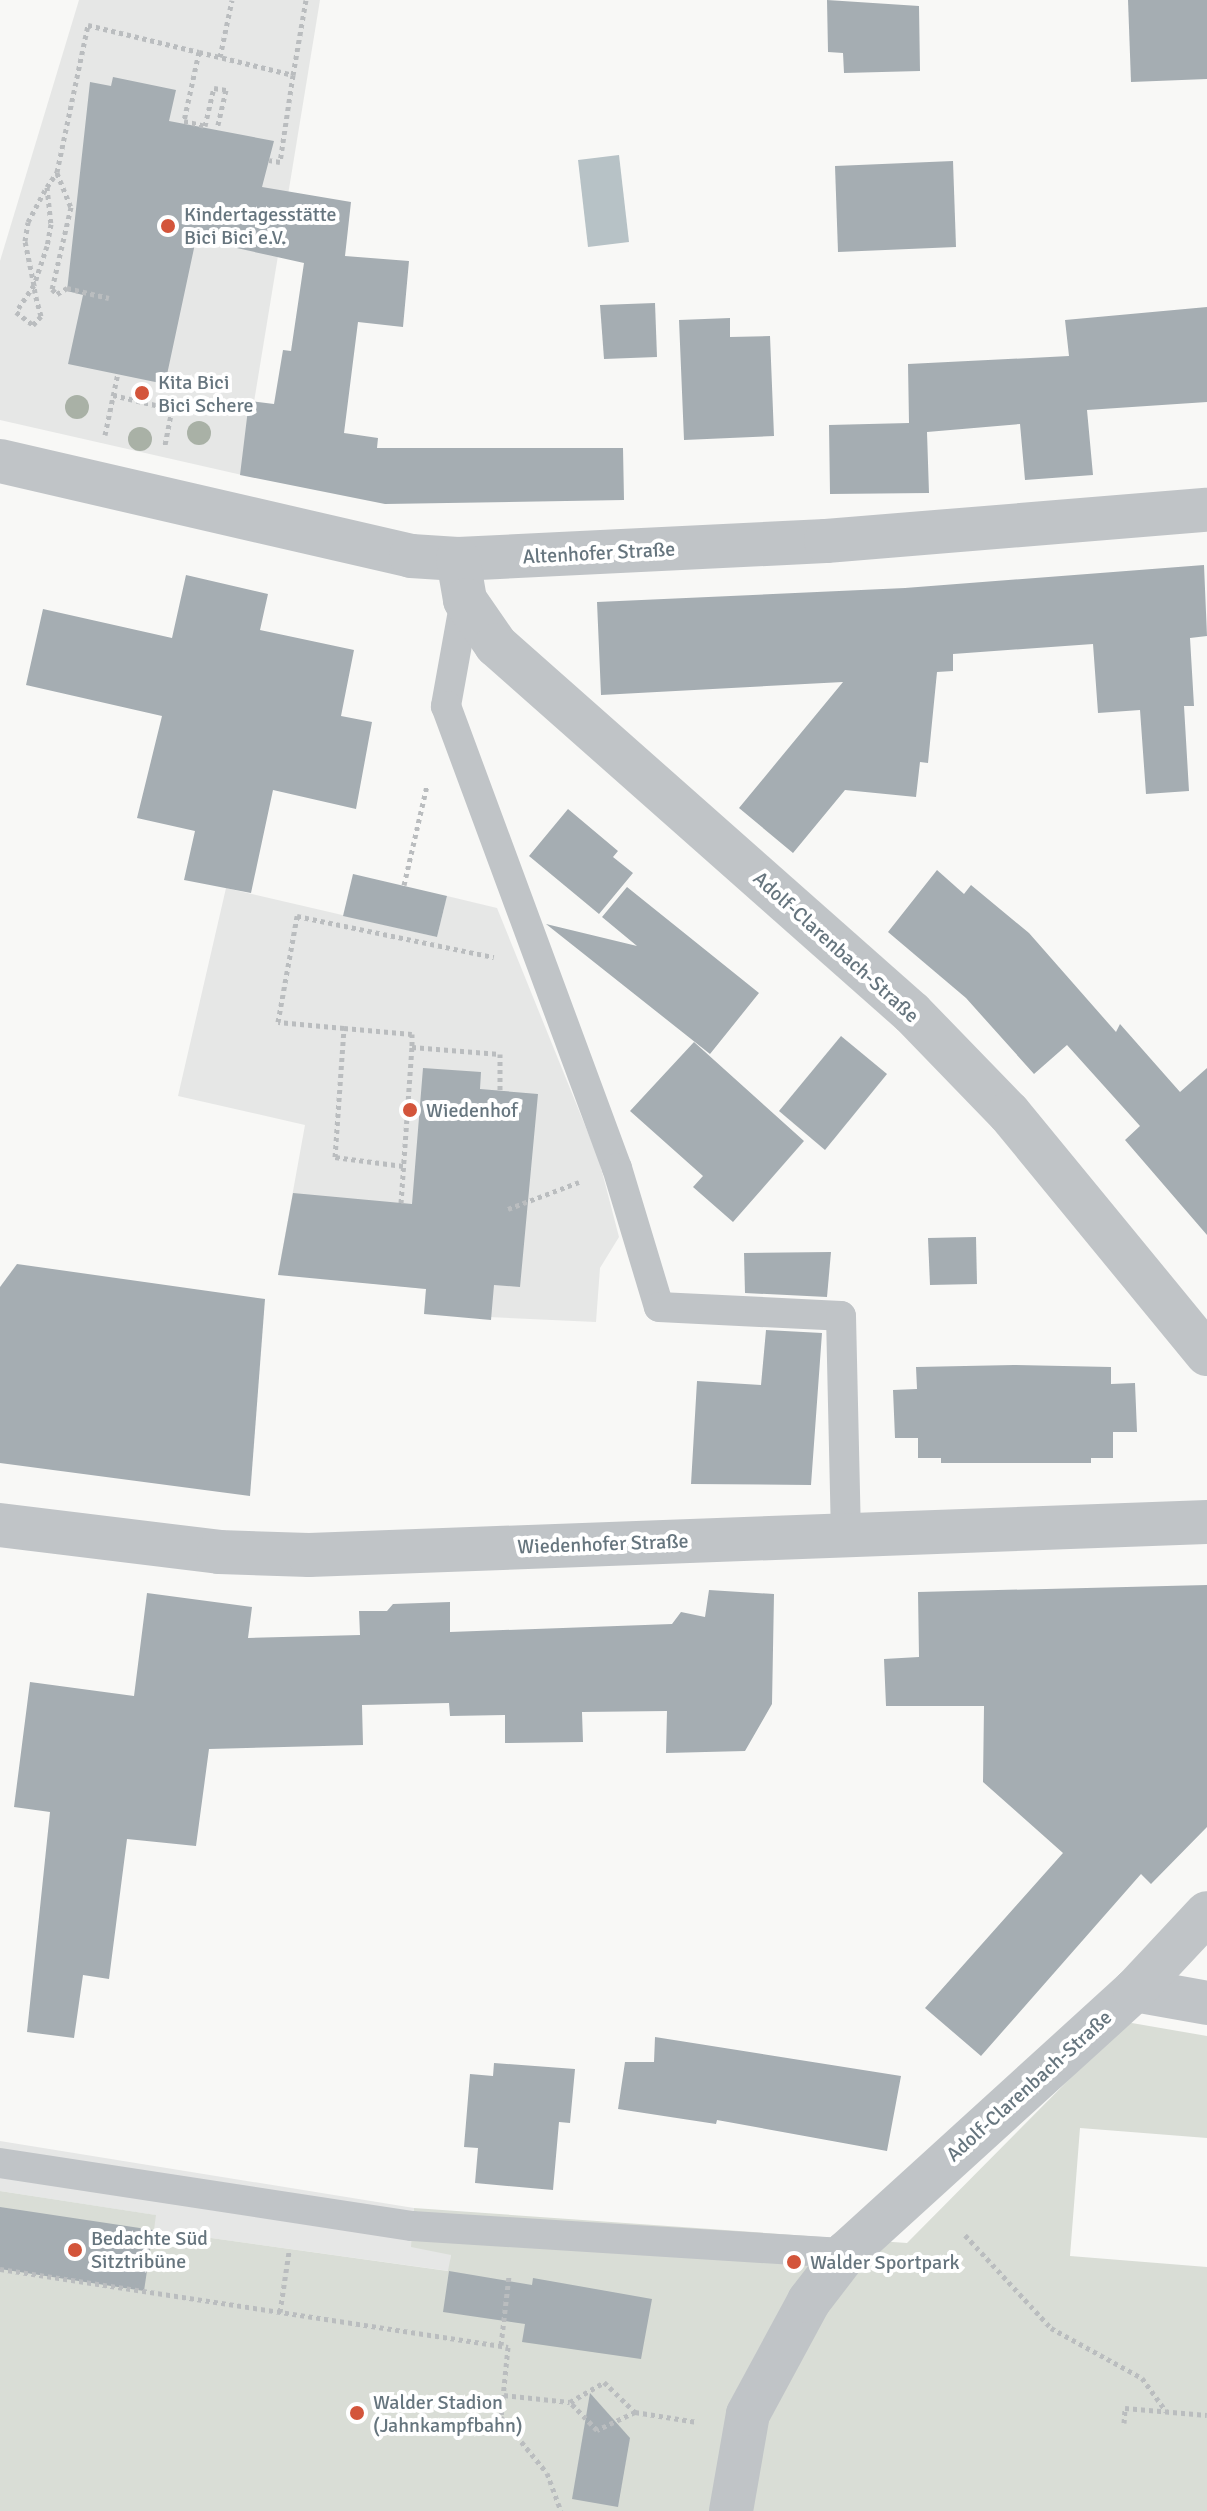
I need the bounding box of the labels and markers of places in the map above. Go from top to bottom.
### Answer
place label: Kindertagesstätte Bici Bici e.V. [184,202,337,249]
marker: Kindertagesstätte Bici Bici e.V. [159,217,177,235]
place label: Kita Bici Bici Schere [158,370,253,417]
marker: Kita Bici Bici Schere [133,384,151,402]
place label: Wiedenhof [426,1098,518,1122]
marker: Wiedenhof [401,1101,419,1119]
place label: Bedachte Süd Sitztribüne [91,2226,208,2273]
marker: Bedachte Süd Sitztribüne [66,2241,84,2259]
place label: Walder Sportpark [810,2250,960,2274]
marker: Walder Sportpark [785,2253,803,2271]
place label: Walder Stadion (Jahnkampfbahn) [373,2390,523,2437]
marker: Walder Stadion (Jahnkampfbahn) [348,2404,366,2422]

